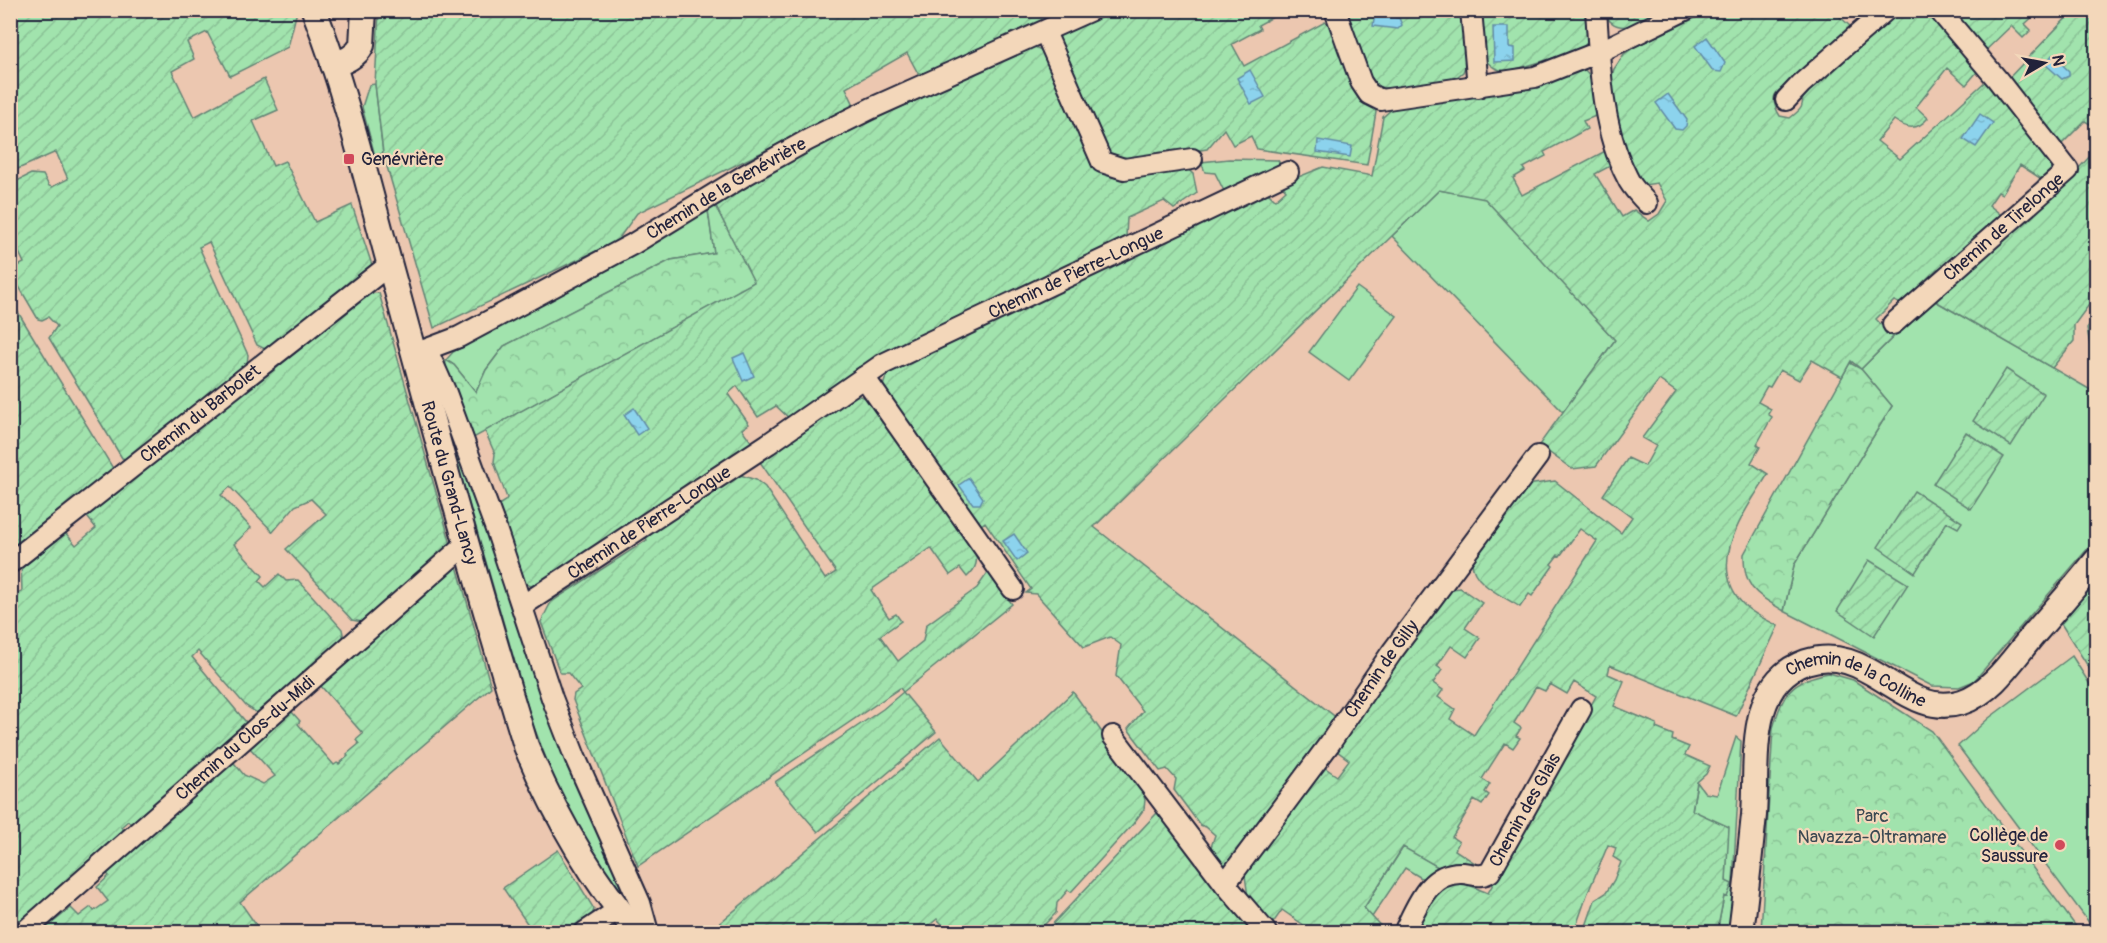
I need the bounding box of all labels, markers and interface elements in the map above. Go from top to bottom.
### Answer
north arrow [2014,33,2074,93]
text: N [2047,54,2069,68]
street label: Chemin de la Genévrière [642,132,810,245]
place label: Genévrière [361,148,444,171]
marker: Genévrière [342,152,356,166]
street label: Chemin de Tirelonge [1938,168,2069,286]
street label: Chemin de Pierre-Longue [985,221,1167,324]
street label: Chemin du Barbolet [135,358,266,468]
street label: Route du Grand-Lancy [416,398,483,568]
street label: Chemin de Pierre-Longue [563,460,735,585]
street label: Chemin de Gilly [1339,615,1424,722]
street label: Chemin de la Colline [1781,647,1929,713]
street label: Chemin du Clos-du-Midi [171,671,319,805]
street label: Chemin des Glais [1484,749,1566,871]
park label: Parc Navazza-Oltramare [1798,805,1947,849]
place label: Collège de Saussure [1969,824,2048,868]
marker: Collège de Saussure [2053,838,2067,852]

